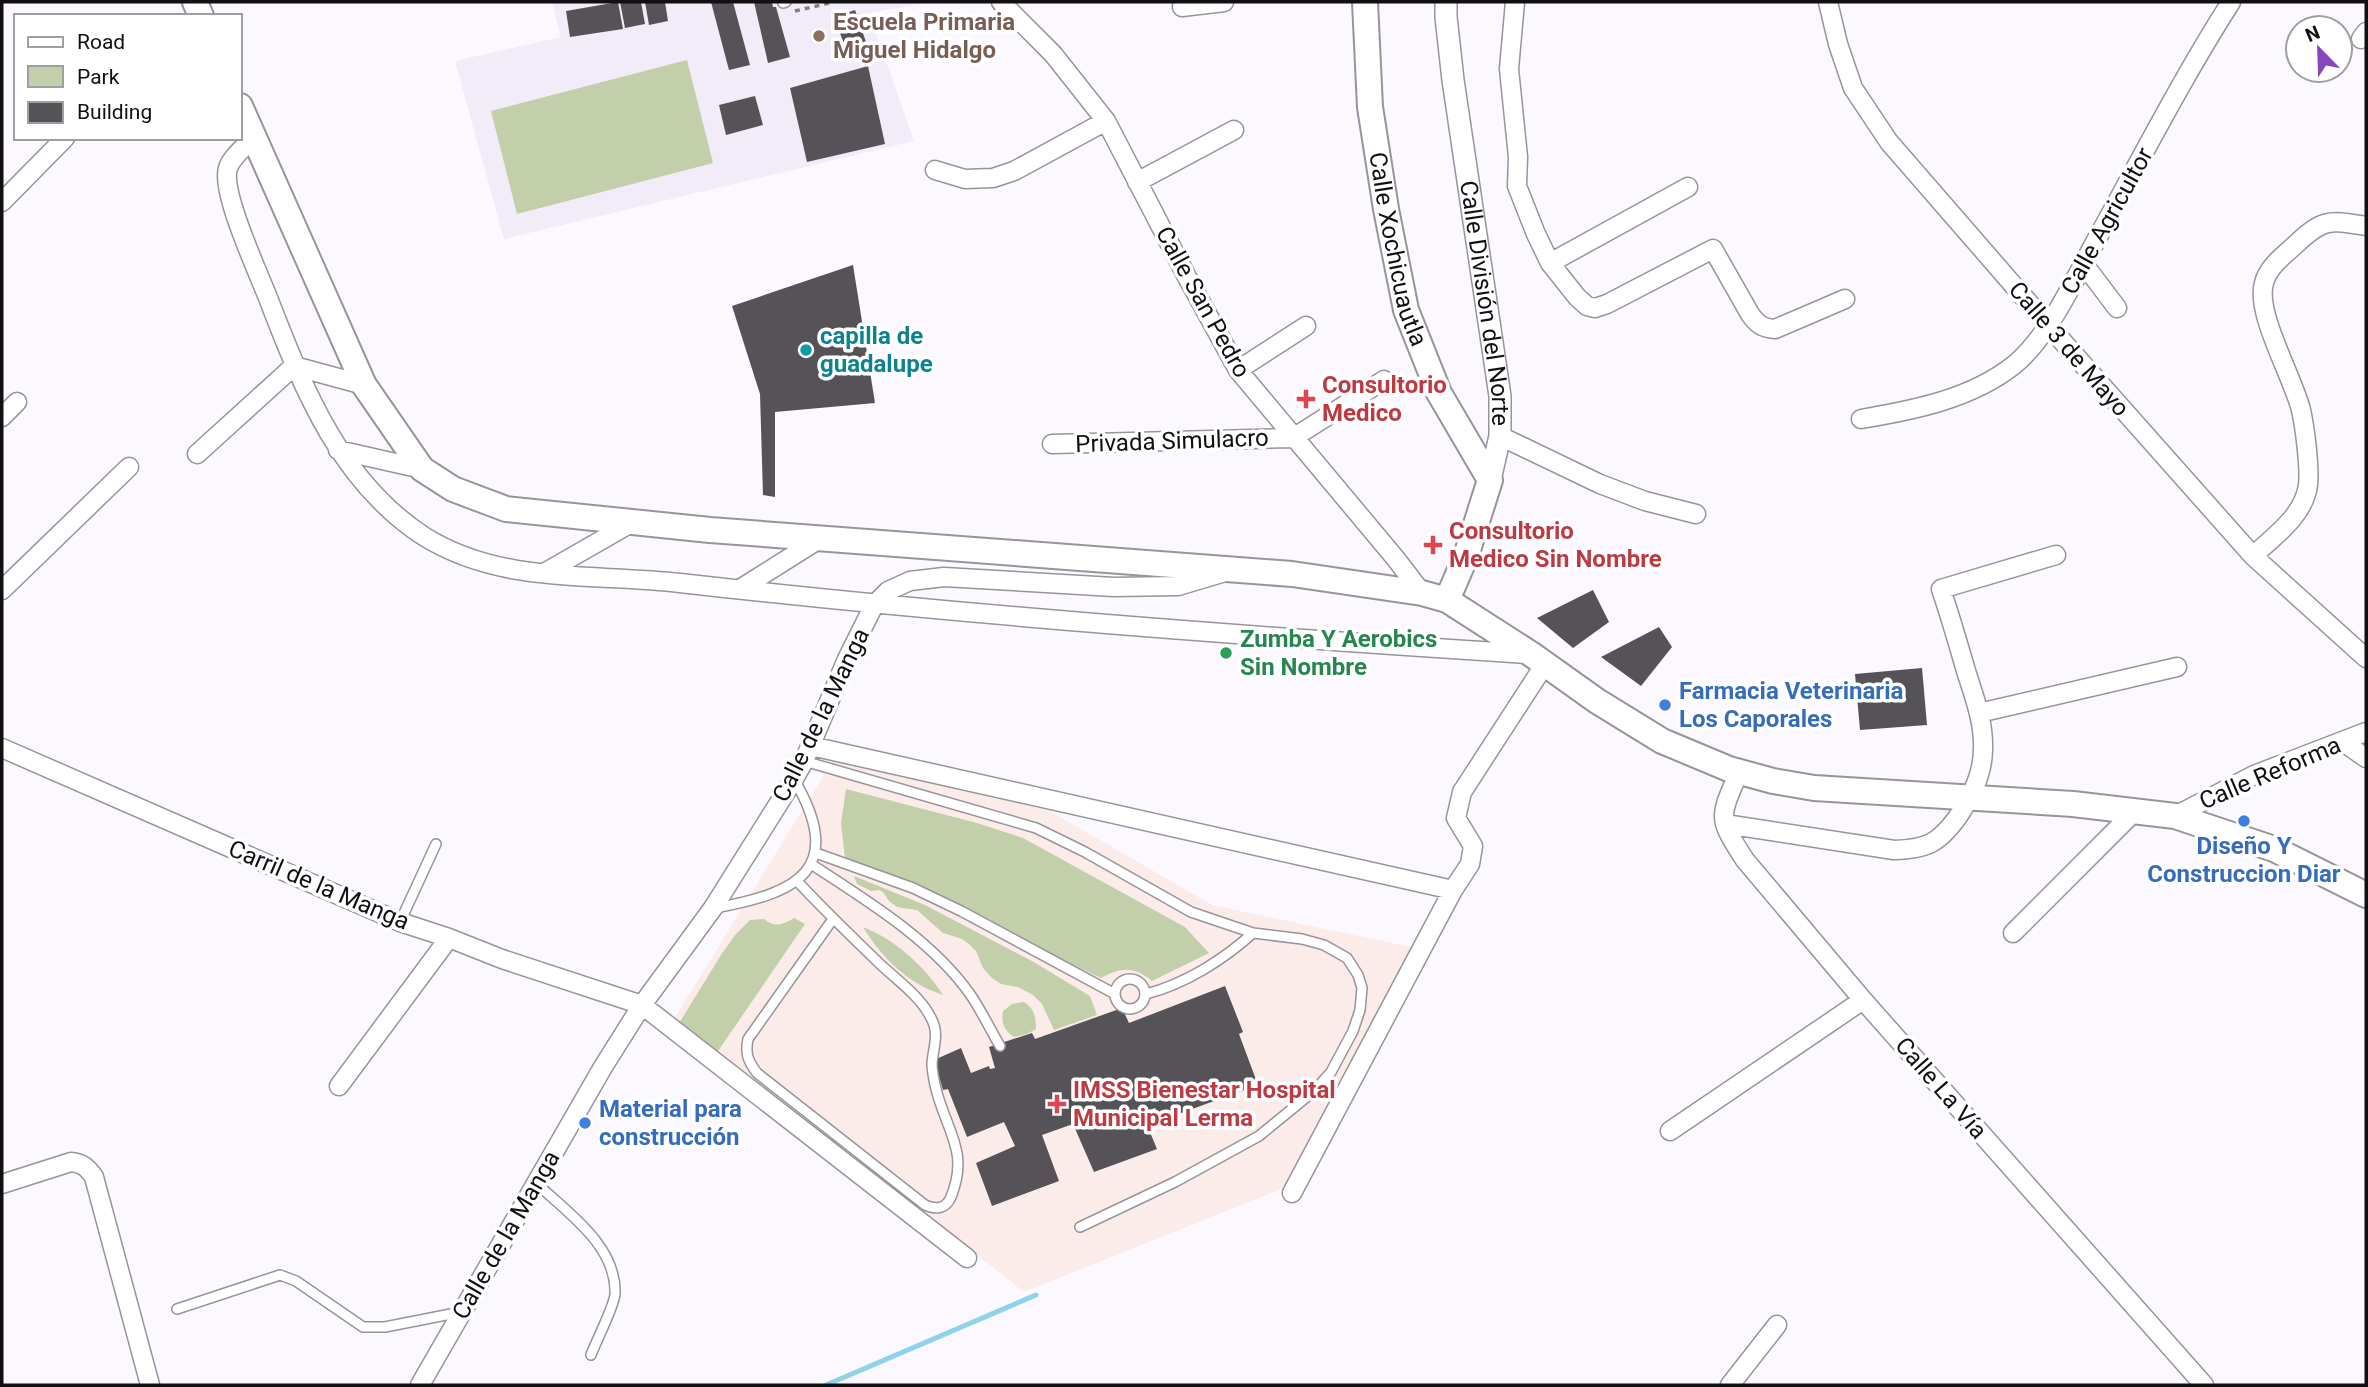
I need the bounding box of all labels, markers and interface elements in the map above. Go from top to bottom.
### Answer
place label: Escuela Primaria Miguel Hidalgo [833,8,1015,64]
legend [14,14,242,140]
north arrow [2284,14,2354,84]
text: N [2302,21,2323,47]
marker: Escuela Primaria Miguel Hidalgo [811,28,827,44]
text: Road [77,30,125,54]
text: Park [77,65,120,89]
text: Building [77,100,152,124]
street label: Calle Agricultor [2055,143,2159,299]
street label: Calle Xochicuautla [1363,150,1433,350]
street label: Calle División del Norte [1454,179,1514,426]
street label: Calle San Pedro [1150,222,1256,382]
street label: Calle 3 de Mayo [2003,276,2135,422]
place label: capilla de guadalupe [820,322,933,378]
marker: capilla de guadalupe [798,342,814,358]
place label: Consultorio Medico [1322,371,1447,427]
marker: Consultorio Medico [1296,389,1316,409]
street label: Privada Simulacro [1075,424,1269,458]
place label: Consultorio Medico Sin Nombre [1449,517,1662,573]
marker: Consultorio Medico Sin Nombre [1423,535,1443,555]
street label: Calle de la Manga [767,624,875,806]
place label: Zumba Y Aerobics Sin Nombre [1240,625,1437,681]
marker: Zumba Y Aerobics Sin Nombre [1218,645,1234,661]
place label: Farmacia Veterinaria Los Caporales [1679,677,1903,733]
marker: Farmacia Veterinaria Los Caporales [1657,697,1673,713]
street label: Calle Reforma [2195,731,2345,815]
marker: Diseño Y Construccion Diar [2236,813,2252,829]
place label: Diseño Y Construccion Diar [2147,832,2341,888]
street label: Carril de la Manga [225,834,413,936]
street label: Calle La Vía [1889,1032,1993,1144]
place label: IMSS Bienestar Hospital Municipal Lerma [1073,1076,1336,1132]
marker: IMSS Bienestar Hospital Municipal Lerma [1047,1094,1067,1114]
place label: Material para construcción [599,1095,742,1151]
marker: Material para construcción [577,1115,593,1131]
street label: Calle de la Manga [446,1146,566,1324]

